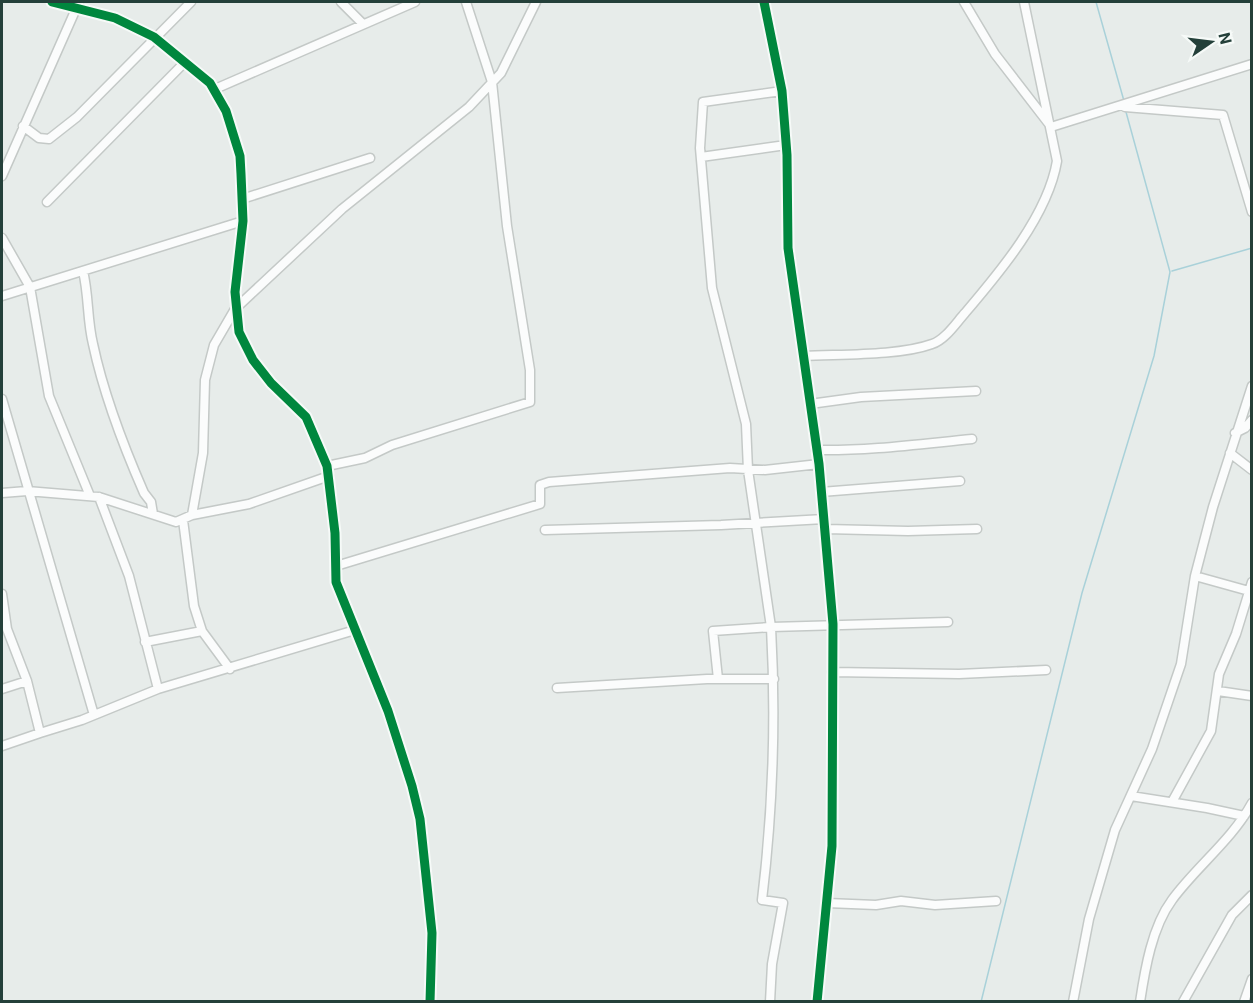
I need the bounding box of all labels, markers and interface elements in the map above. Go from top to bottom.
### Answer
north arrow [1181,12,1241,72]
text: N [1214,31,1236,46]

